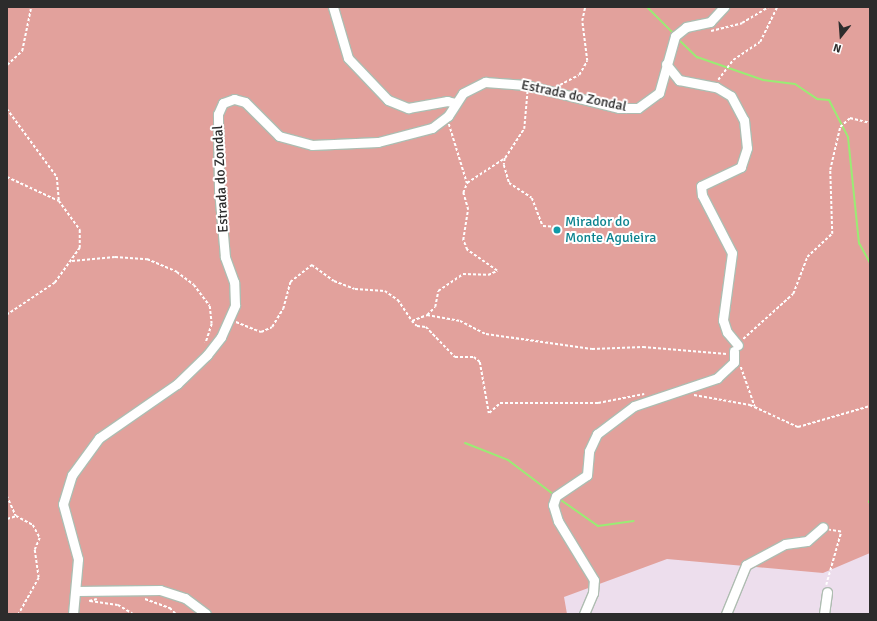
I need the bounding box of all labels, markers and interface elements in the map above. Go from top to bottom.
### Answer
north arrow [821,16,861,56]
text: N [832,41,843,55]
street label: Estrada do Zondal [520,77,628,115]
street label: Estrada do Zondal [210,125,232,233]
place label: Mirador do Monte Aguieira [565,214,656,246]
marker: Mirador do Monte Aguieira [552,225,562,235]

